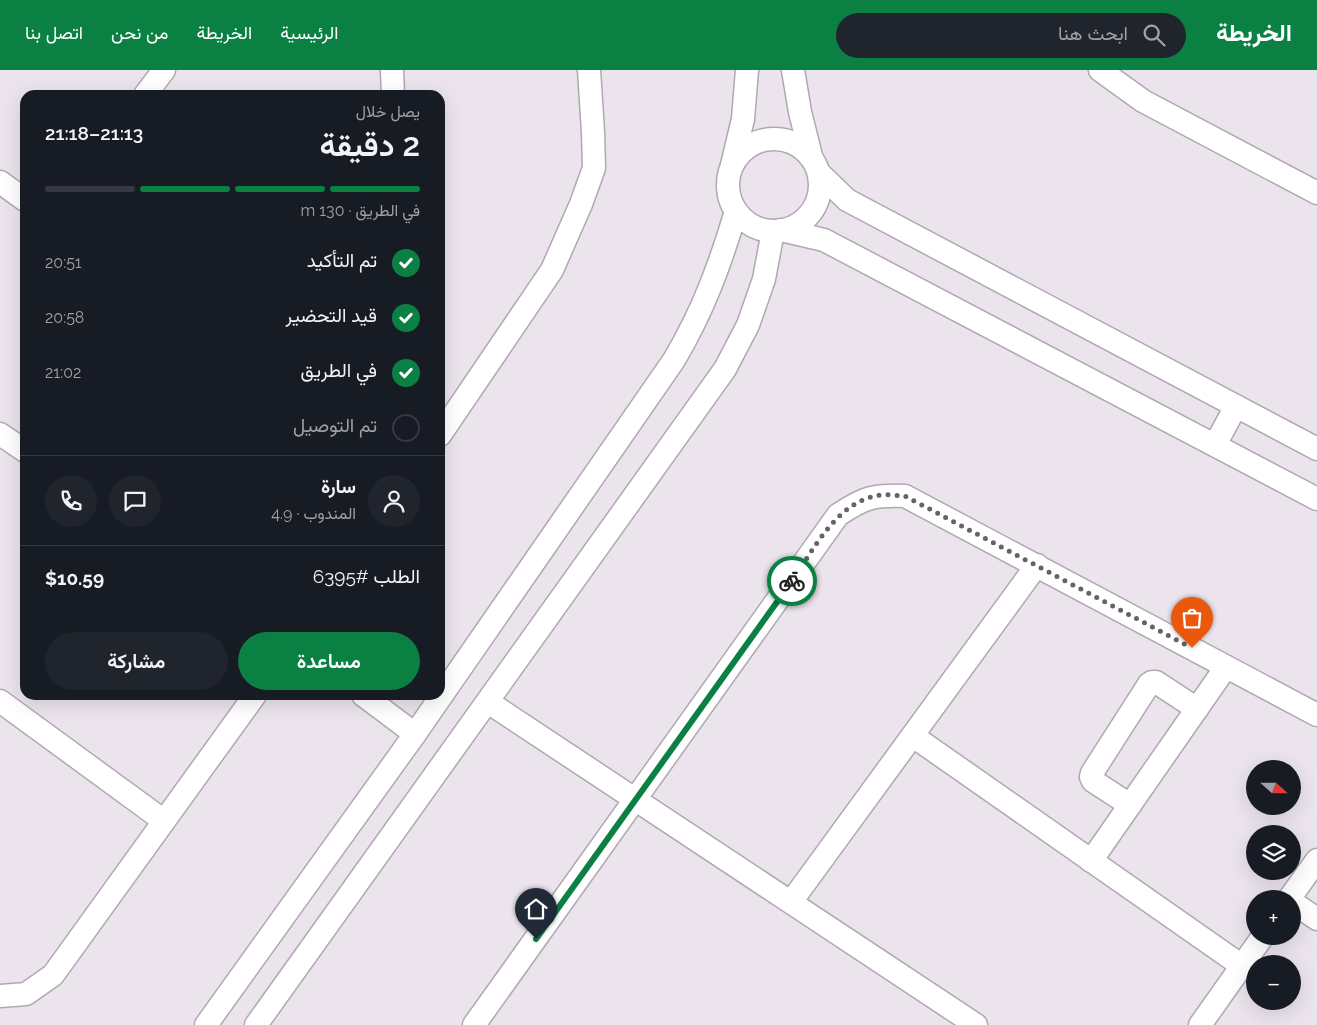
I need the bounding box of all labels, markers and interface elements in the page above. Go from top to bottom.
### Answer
search box [836,13,1186,58]
text: الخريطة [1216,18,1292,47]
icon: search [1140,21,1168,49]
text: اتصل بنا [25,22,83,43]
text: من نحن [111,22,168,43]
text: الخريطة [196,22,252,43]
text: الرئيسية [280,22,338,43]
text: ابحث هنا [1058,22,1128,44]
text: يصل خلال [356,102,420,121]
text: 21:13–21:18 [45,122,143,144]
text: 2 دقيقة [319,126,420,163]
text: في الطريق · 130 m [300,201,420,220]
text: تم التأكيد [307,249,377,271]
icon: check [392,249,420,277]
text: 20:51 [45,253,82,272]
text: قيد التحضير [286,304,377,326]
icon: check [392,304,420,332]
text: 20:58 [45,308,84,327]
text: في الطريق [301,359,377,381]
icon: check [392,359,420,387]
text: 21:02 [45,363,81,382]
text: تم التوصيل [293,414,377,436]
button: phone [45,475,97,527]
button: chat [109,475,161,527]
text: سارة [321,475,356,497]
button: person [368,475,420,527]
text: المندوب · 4.9 [271,504,356,523]
courier [767,556,817,606]
text: الطلب #6395 [313,565,420,587]
text: $10.59 [45,567,104,589]
icon: bike [778,567,806,595]
pin [1171,597,1213,648]
icon: bag [1178,604,1206,632]
button: مشاركة [45,632,228,690]
button: مساعدة [238,632,420,690]
north arrow [1246,760,1301,815]
map controls [1246,760,1301,1010]
button: layers [1246,825,1301,880]
pin [515,888,557,939]
button: + [1246,890,1301,945]
icon: home [522,895,550,923]
button: − [1246,955,1301,1010]

